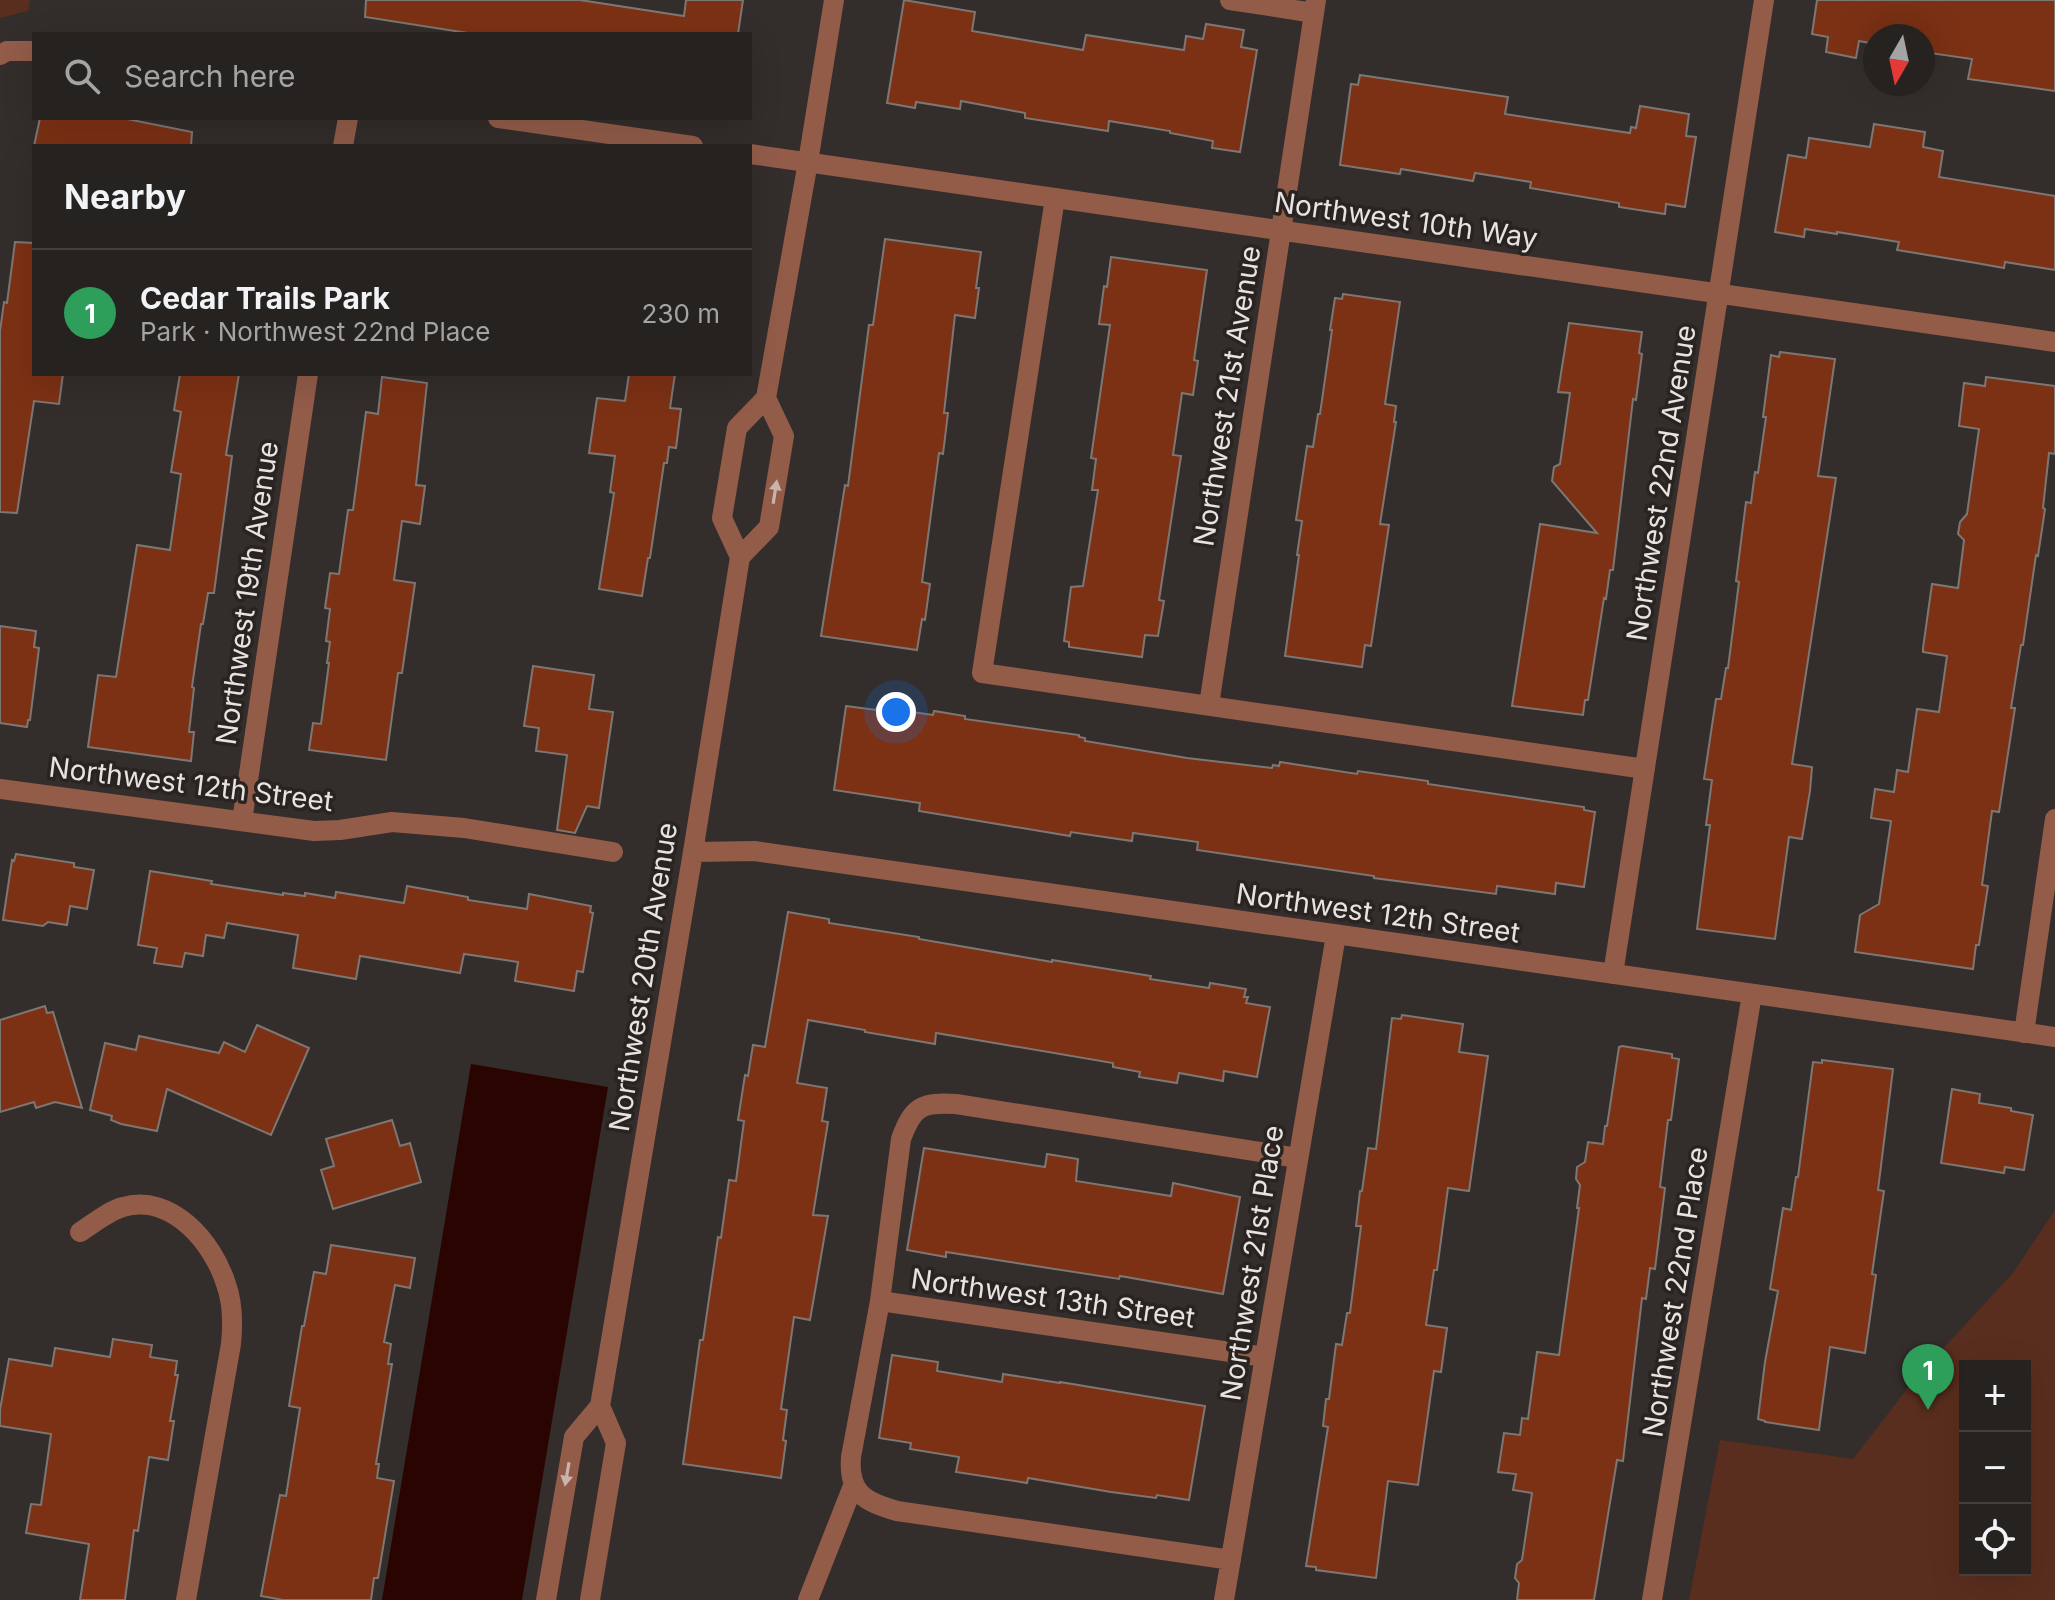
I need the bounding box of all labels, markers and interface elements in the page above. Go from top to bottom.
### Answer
north arrow [1863,24,1935,96]
search box [32,32,752,120]
icon: search [60,54,104,98]
text: Search here [124,58,296,94]
text: Nearby [64,176,186,217]
street label: Northwest 10th Way [1272,185,1540,255]
street label: Northwest 21st Avenue [1186,243,1268,549]
text: Cedar Trails Park [140,280,390,316]
text: 1 [84,298,96,329]
text: 230 m [642,298,720,329]
text: Park · Northwest 22nd Place [140,316,490,347]
street label: Northwest 22nd Avenue [1619,323,1703,643]
street label: Northwest 19th Avenue [209,439,285,747]
one-way arrow [769,479,782,504]
your location [876,692,916,732]
street label: Northwest 12th Street [47,750,335,818]
street label: Northwest 20th Avenue [602,820,684,1134]
street label: Northwest 12th Street [1234,876,1522,950]
street label: Northwest 21st Place [1213,1123,1291,1403]
street label: Northwest 22nd Place [1635,1144,1715,1440]
street label: Northwest 13th Street [909,1261,1197,1335]
pin: 1 [1902,1344,1954,1410]
map controls [1959,1360,2031,1576]
button: + [1959,1360,2031,1432]
button: − [1959,1432,2031,1504]
one-way arrow [561,1462,573,1487]
button: locate [1959,1504,2031,1576]

